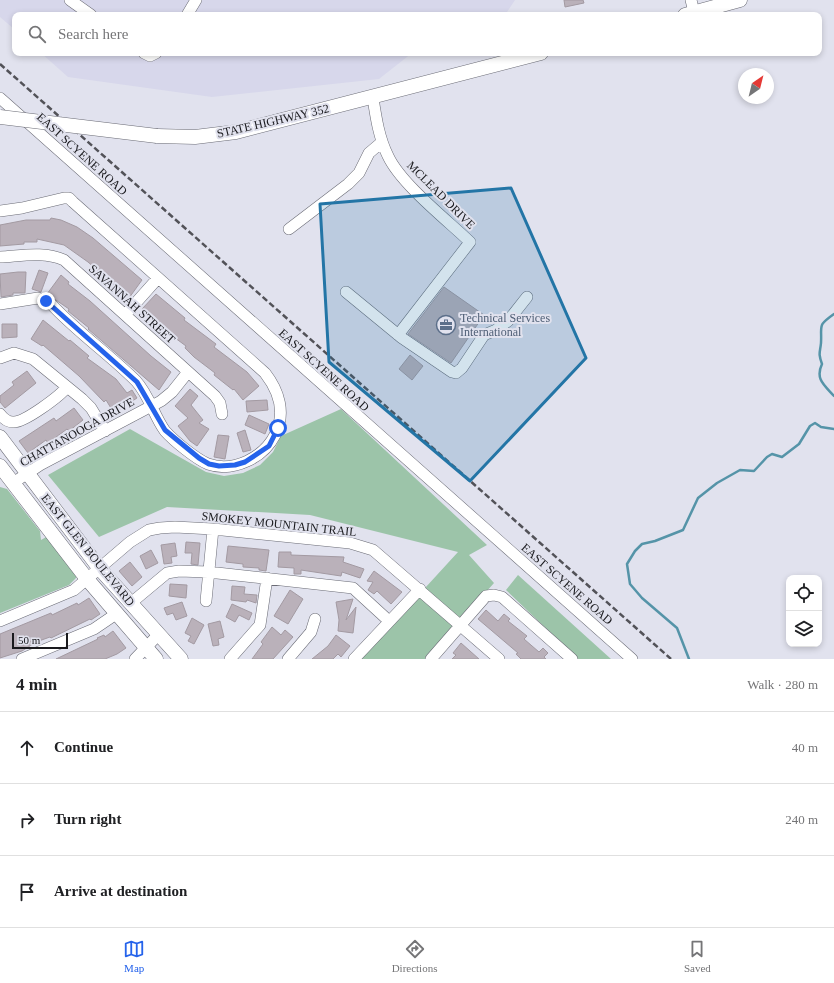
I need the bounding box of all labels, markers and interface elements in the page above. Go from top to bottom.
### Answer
search box [12,12,822,56]
icon: search [26,23,48,45]
text: Search here [58,26,128,42]
north arrow [738,68,774,104]
street label: STATE HIGHWAY 352 [215,101,331,141]
street label: EAST SCYENE ROAD [34,110,130,198]
street label: MCLEAD DRIVE [404,158,478,232]
street label: SAVANNAH STREET [86,262,179,347]
route end [37,292,55,310]
place label: Technical Services International [460,311,550,339]
office icon: Technical Services International [435,314,457,336]
street label: EAST SCYENE ROAD [276,326,372,414]
street label: CHATTANOOGA DRIVE [17,395,137,469]
route start [269,419,287,437]
street label: EAST GLEN BOULEVARD [38,491,138,609]
street label: SMOKEY MOUNTAIN TRAIL [201,509,357,539]
street label: EAST SCYENE ROAD [518,541,616,628]
map controls [786,575,822,647]
button: locate [786,575,822,611]
button: layers [786,611,822,647]
scale bar [12,631,68,650]
text: 50 m [18,634,40,646]
text: 4 min [16,675,57,694]
text: Walk · 280 m [747,677,818,692]
icon: ahead [16,737,38,759]
text: Continue [54,739,113,755]
text: 40 m [792,740,818,755]
icon: right [16,809,38,831]
text: Turn right [54,811,121,827]
text: 240 m [785,812,818,827]
icon: arrive [16,881,38,903]
text: Arrive at destination [54,883,187,899]
tab: Map [123,938,145,974]
tab: Directions [392,938,437,974]
tab: Saved [684,938,711,974]

